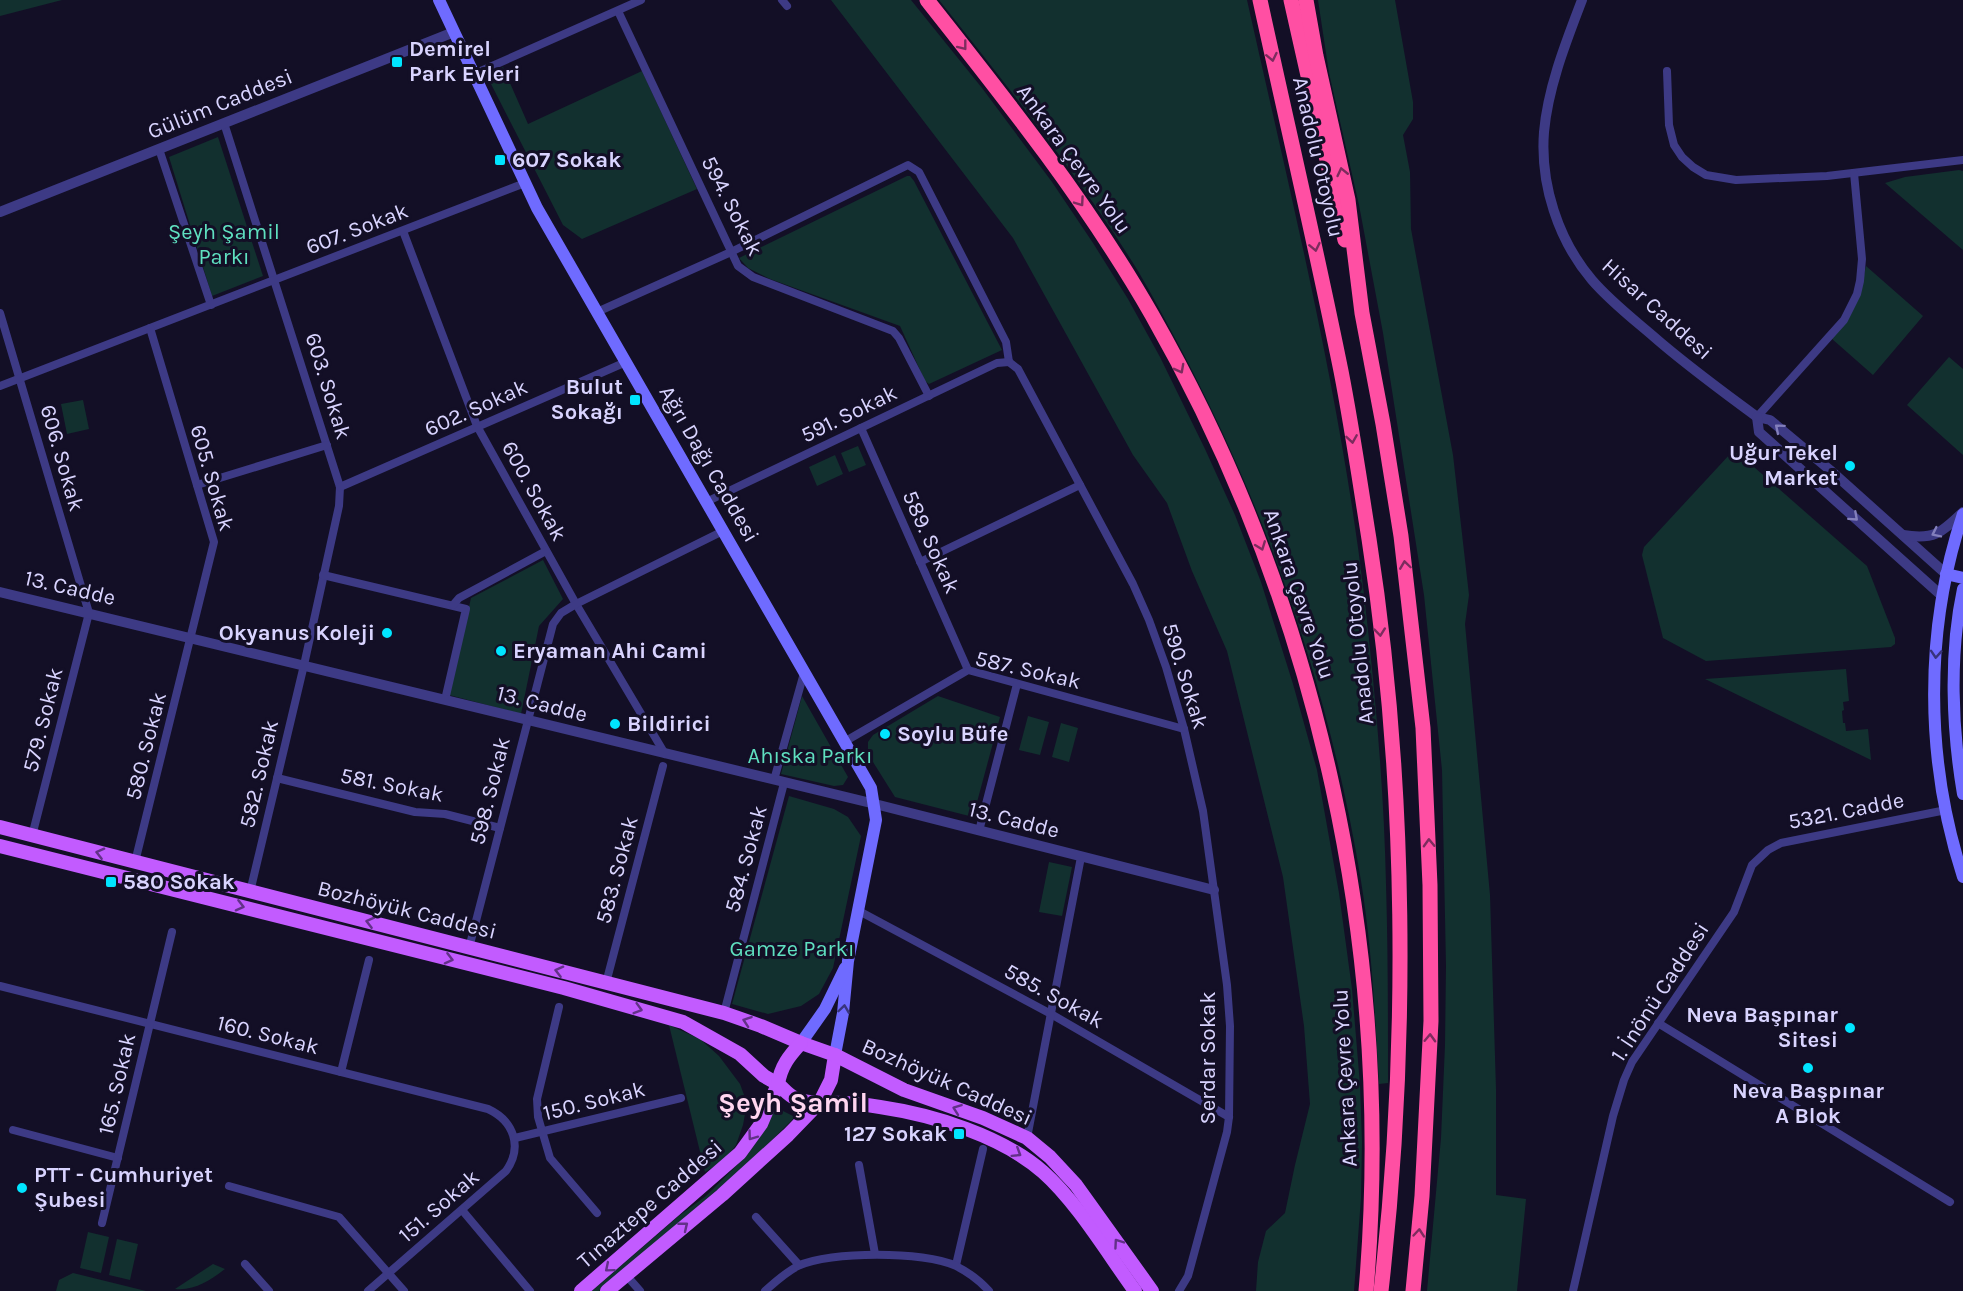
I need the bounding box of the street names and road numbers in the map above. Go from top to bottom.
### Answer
street label: Gülüm Caddesi [144,63,296,145]
street label: Anadolu Otoyolu [1287,74,1349,240]
street label: Ankara Çevre Yolu [1011,79,1137,239]
street label: 594. Sokak [696,152,768,260]
street label: 607. Sokak [302,198,412,260]
street label: Hisar Caddesi [1597,253,1717,365]
street label: 603. Sokak [299,330,357,442]
street label: 602. Sokak [421,374,531,442]
street label: 591. Sokak [797,380,901,448]
street label: Ağrı Dağı Caddesi [654,381,764,547]
street label: 606. Sokak [34,402,90,514]
street label: 605. Sokak [184,422,240,534]
street label: 600. Sokak [496,437,572,545]
street label: 589. Sokak [897,486,965,598]
street label: Ankara Çevre Yolu [1258,506,1340,682]
street label: Anadolu Otoyolu [1336,560,1380,726]
street label: 13. Cadde [22,565,118,611]
street label: 590. Sokak [1157,620,1213,732]
street label: 587. Sokak [973,645,1083,695]
street label: 579. Sokak [17,665,69,775]
street label: 13. Cadde [494,680,590,728]
street label: 580. Sokak [120,689,172,803]
street label: 582. Sokak [234,717,284,831]
street label: 598. Sokak [464,734,516,848]
street label: 581. Sokak [338,762,446,808]
street label: 5321. Cadde [1786,787,1906,835]
street label: 13. Cadde [966,796,1062,844]
street label: 584. Sokak [719,803,773,915]
street label: 583. Sokak [590,813,644,927]
street label: Bozhöyük Caddesi [315,875,499,945]
street label: 1. İnönü Caddesi [1605,917,1715,1067]
street label: 585. Sokak [1000,958,1108,1034]
street label: Ankara Çevre Yolu [1327,988,1363,1168]
street label: Serdar Sokak [1195,991,1221,1125]
street label: 160. Sokak [214,1010,322,1060]
street label: 165. Sokak [93,1031,141,1137]
street label: Bozhöyük Caddesi [858,1033,1036,1131]
street label: 150. Sokak [540,1076,648,1126]
street label: Tınaztepe Caddesi [572,1134,728,1274]
street label: 151. Sokak [393,1164,485,1248]

